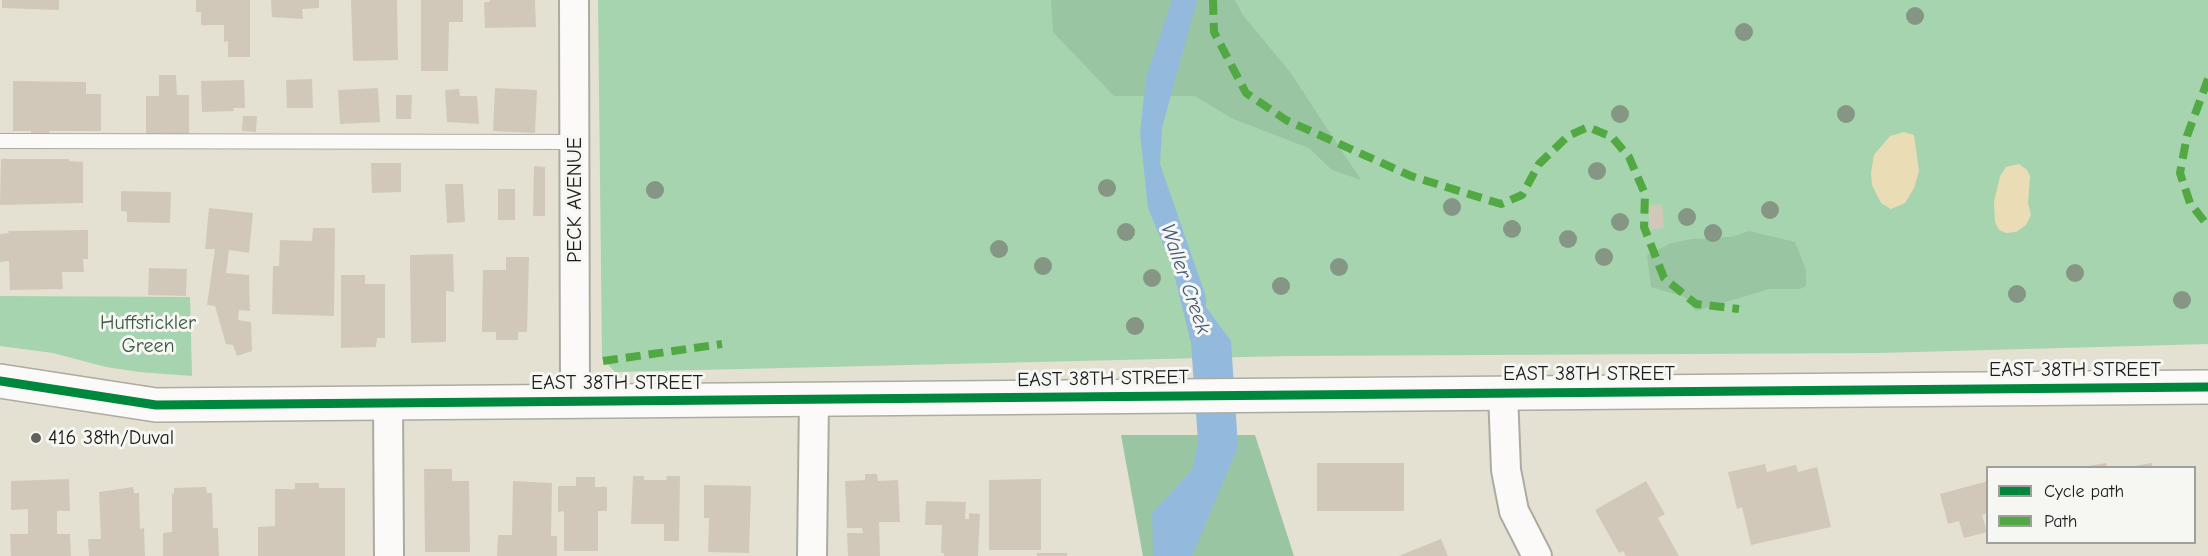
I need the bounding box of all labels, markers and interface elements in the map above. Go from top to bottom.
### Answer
street label: PECK AVENUE [563,137,587,263]
water label: Waller Creek [1154,220,1216,338]
park label: Huffstickler Green [100,311,196,358]
street label: EAST 38TH STREET [1989,358,2161,382]
street label: EAST 38TH STREET [1503,362,1675,386]
street label: EAST 38TH STREET [1017,366,1189,392]
street label: EAST 38TH STREET [531,371,703,395]
place label: 416 38th/Duval [48,426,174,450]
marker: 416 38th/Duval [29,431,43,445]
legend [1986,466,2196,544]
text: Cycle path [2044,481,2124,502]
text: Path [2044,511,2077,532]

